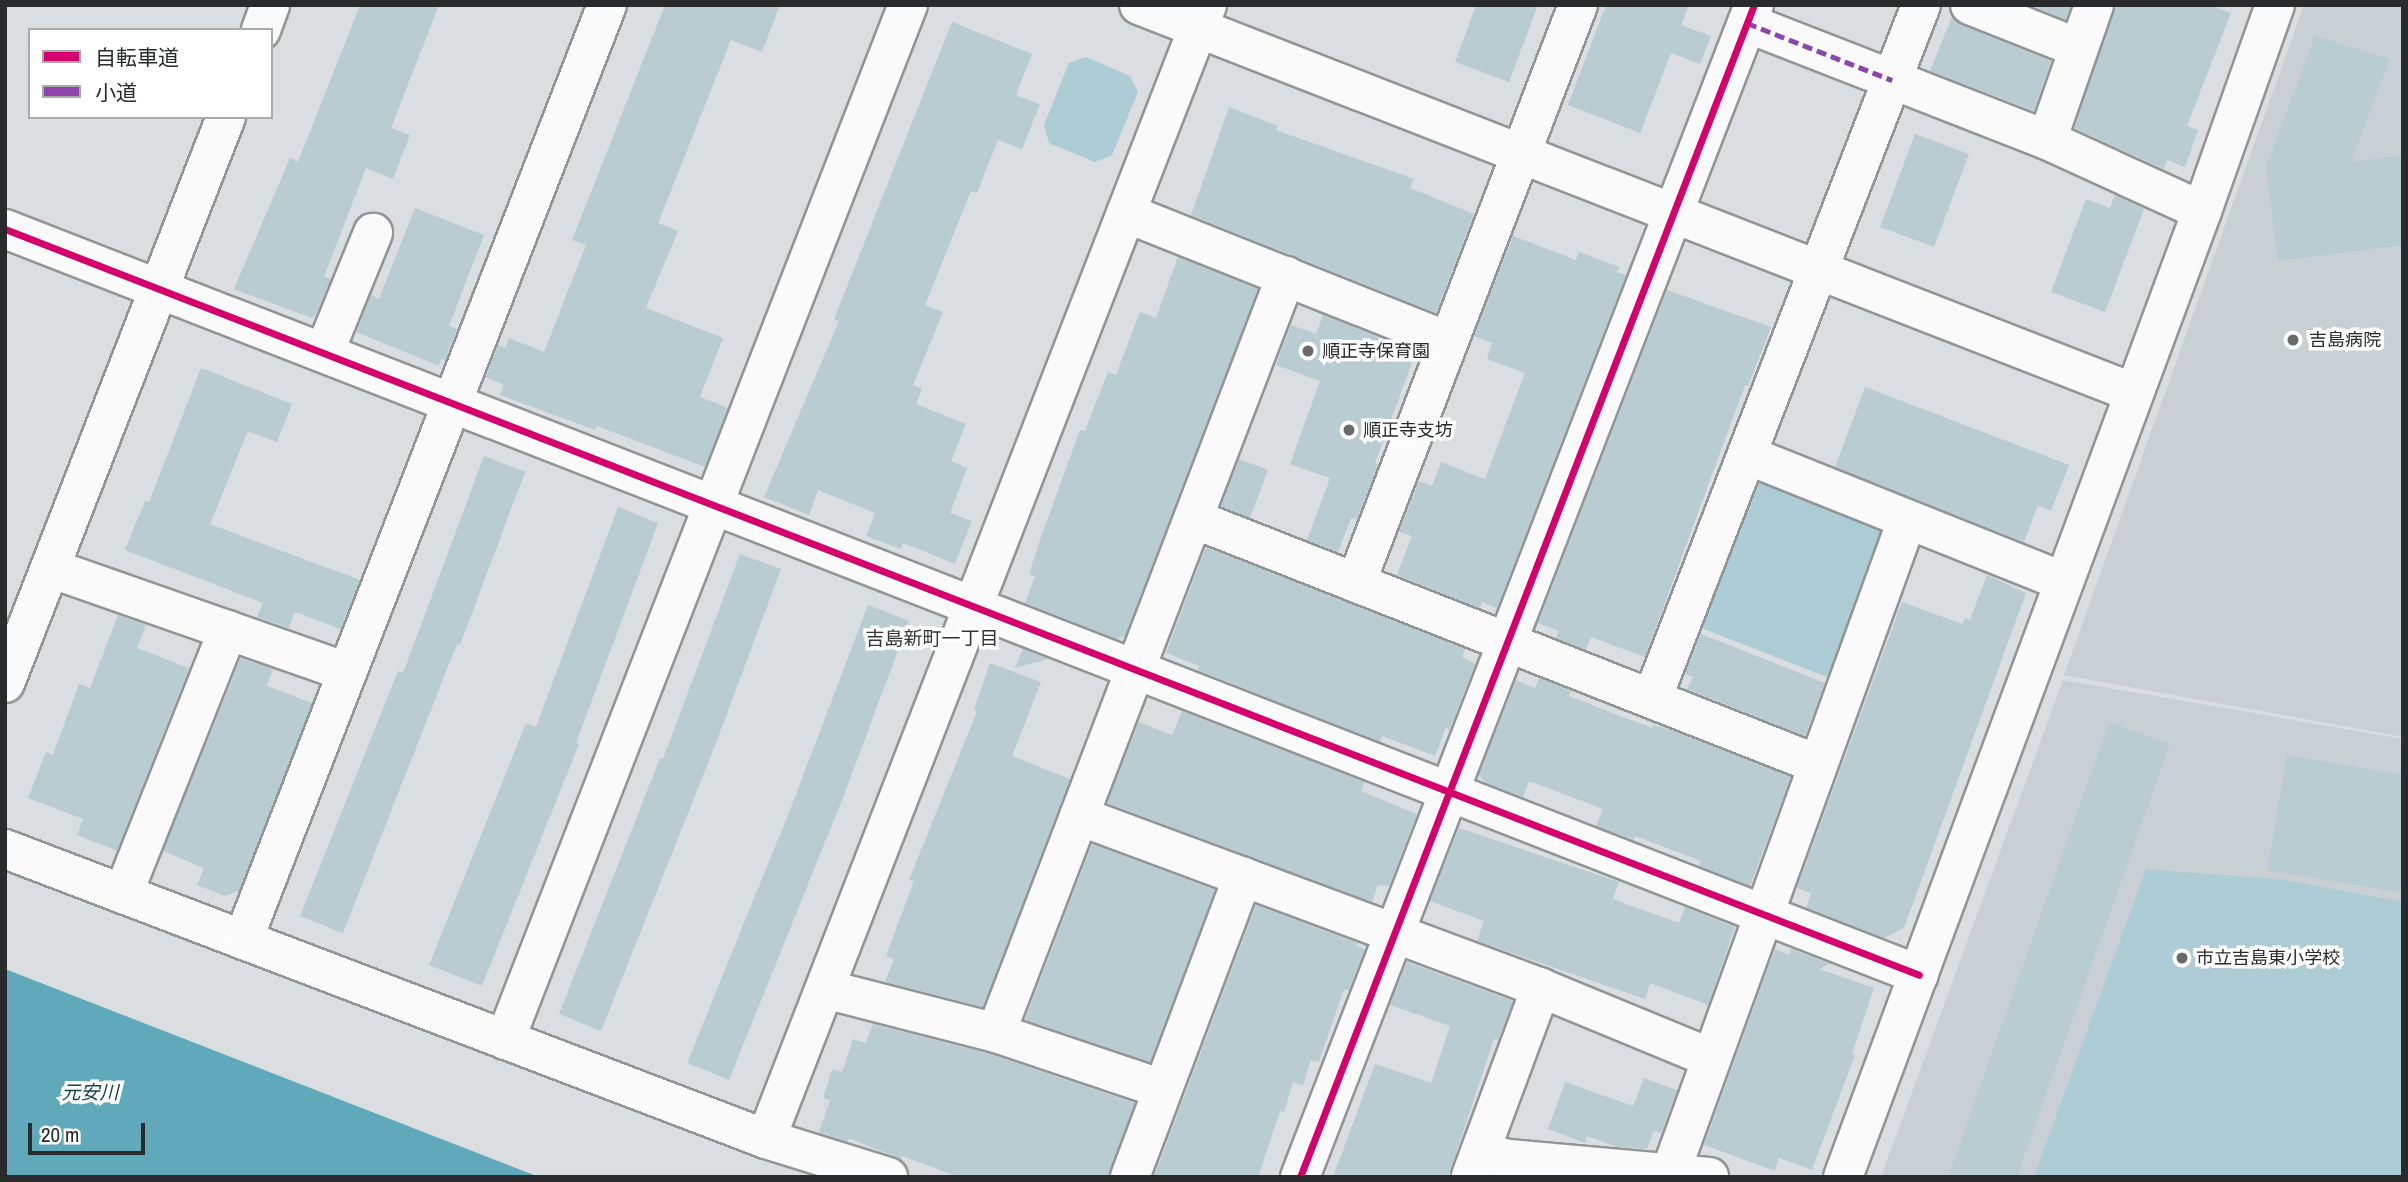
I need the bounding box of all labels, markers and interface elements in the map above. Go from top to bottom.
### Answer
legend [28,28,273,119]
text: 自転車道 [95,43,179,72]
text: 小道 [95,78,137,107]
place label: 吉島病院 [2309,329,2381,351]
marker: 吉島病院 [2283,330,2303,350]
place label: 順正寺保育園 [1322,340,1430,362]
marker: 順正寺保育園 [1300,343,1316,359]
place label: 順正寺支坊 [1363,419,1453,441]
marker: 順正寺支坊 [1341,422,1357,438]
district label: 吉島新町一丁目 [866,628,998,650]
place label: 市立吉島東小学校 [2196,947,2340,969]
marker: 市立吉島東小学校 [2174,950,2190,966]
water label: 元安川 [62,1082,118,1104]
scale bar [32,1108,149,1152]
text: 20 m [41,1120,79,1149]

